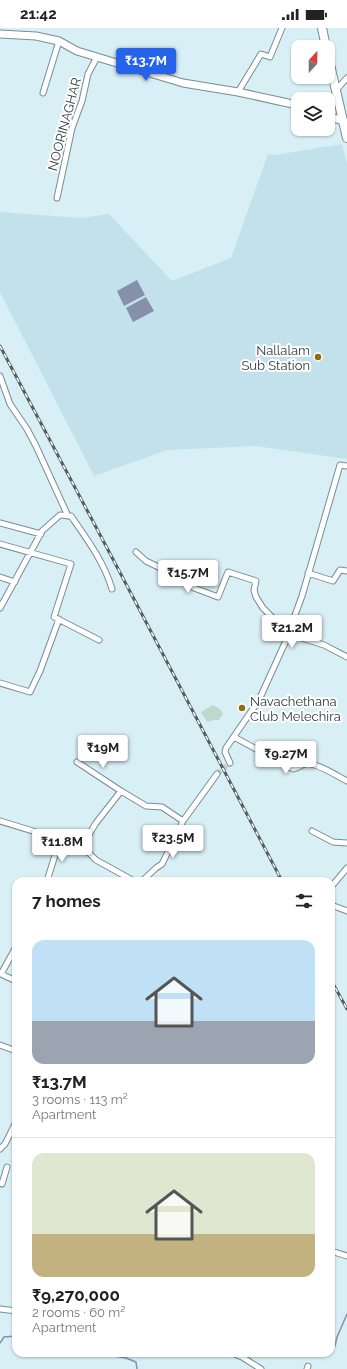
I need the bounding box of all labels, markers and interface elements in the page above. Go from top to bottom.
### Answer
text: 21:42 [20,5,57,23]
north arrow [291,40,335,84]
map controls [291,40,335,136]
pin: ₹13.7M [113,48,179,82]
text: ₹13.7M [125,53,167,68]
street label: NOORINAGHAR [45,76,84,172]
button: layers [291,92,335,136]
place label: Nallalam Sub Station [241,343,310,373]
marker: Nallalam Sub Station [313,352,323,362]
pin: ₹15.7M [155,560,221,594]
text: ₹15.7M [167,565,209,580]
pin: ₹21.2M [259,615,325,649]
text: ₹21.2M [271,620,313,635]
place label: Navachethana Club Melechira [250,694,341,724]
marker: Navachethana Club Melechira [237,703,247,713]
pin: ₹19M [79,735,127,769]
text: ₹19M [87,740,119,755]
pin: ₹9.27M [253,741,319,775]
text: ₹9.27M [264,746,308,761]
pin: ₹23.5M [140,825,206,859]
pin: ₹11.8M [29,829,95,863]
text: ₹23.5M [152,830,194,845]
text: ₹11.8M [41,834,83,849]
icon: filters [293,890,315,912]
text: 7 homes [32,891,101,911]
icon: home [138,966,210,1038]
text: ₹13.7M [32,1072,87,1092]
text: 3 rooms · 113 m² [32,1092,128,1107]
text: Apartment [32,1107,96,1122]
icon: home [138,1179,210,1251]
text: ₹9,270,000 [32,1285,120,1305]
text: 2 rooms · 60 m² [32,1305,125,1320]
text: Apartment [32,1320,96,1335]

